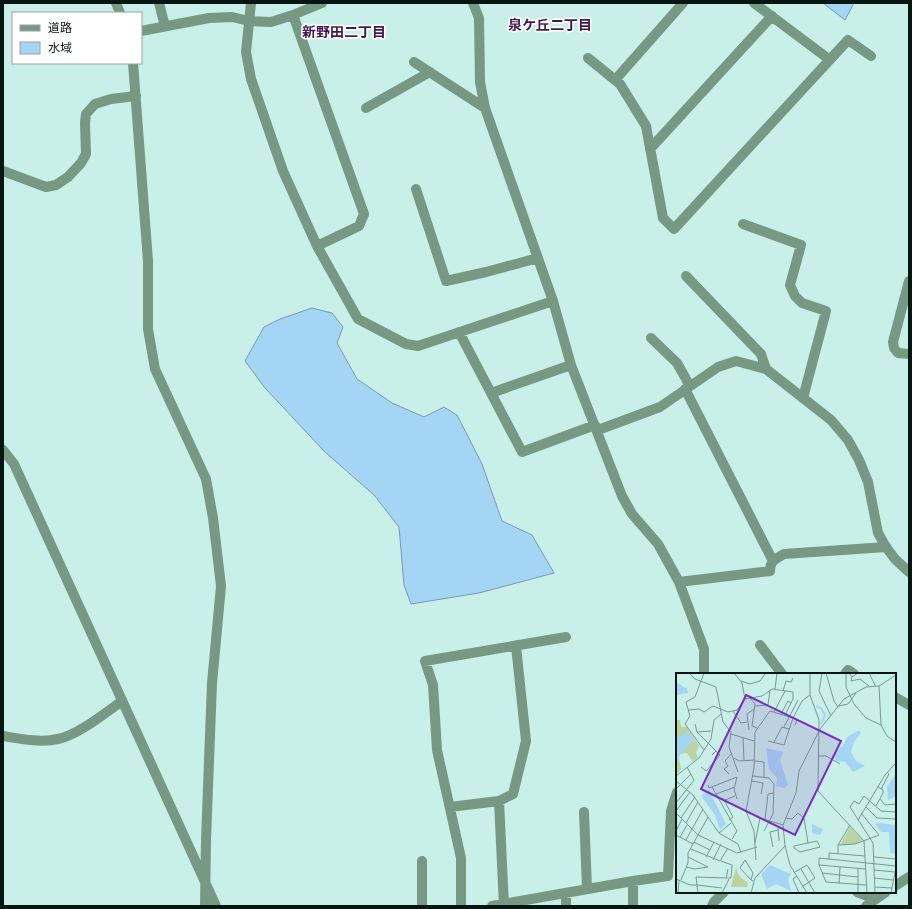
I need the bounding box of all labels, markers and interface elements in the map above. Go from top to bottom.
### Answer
legend [12,12,142,64]
district label: 泉ケ丘二丁目 [508,17,592,34]
text: 道路 [48,21,72,35]
district label: 新野田二丁目 [302,24,386,41]
text: 水域 [48,41,72,55]
inset map [676,673,896,893]

